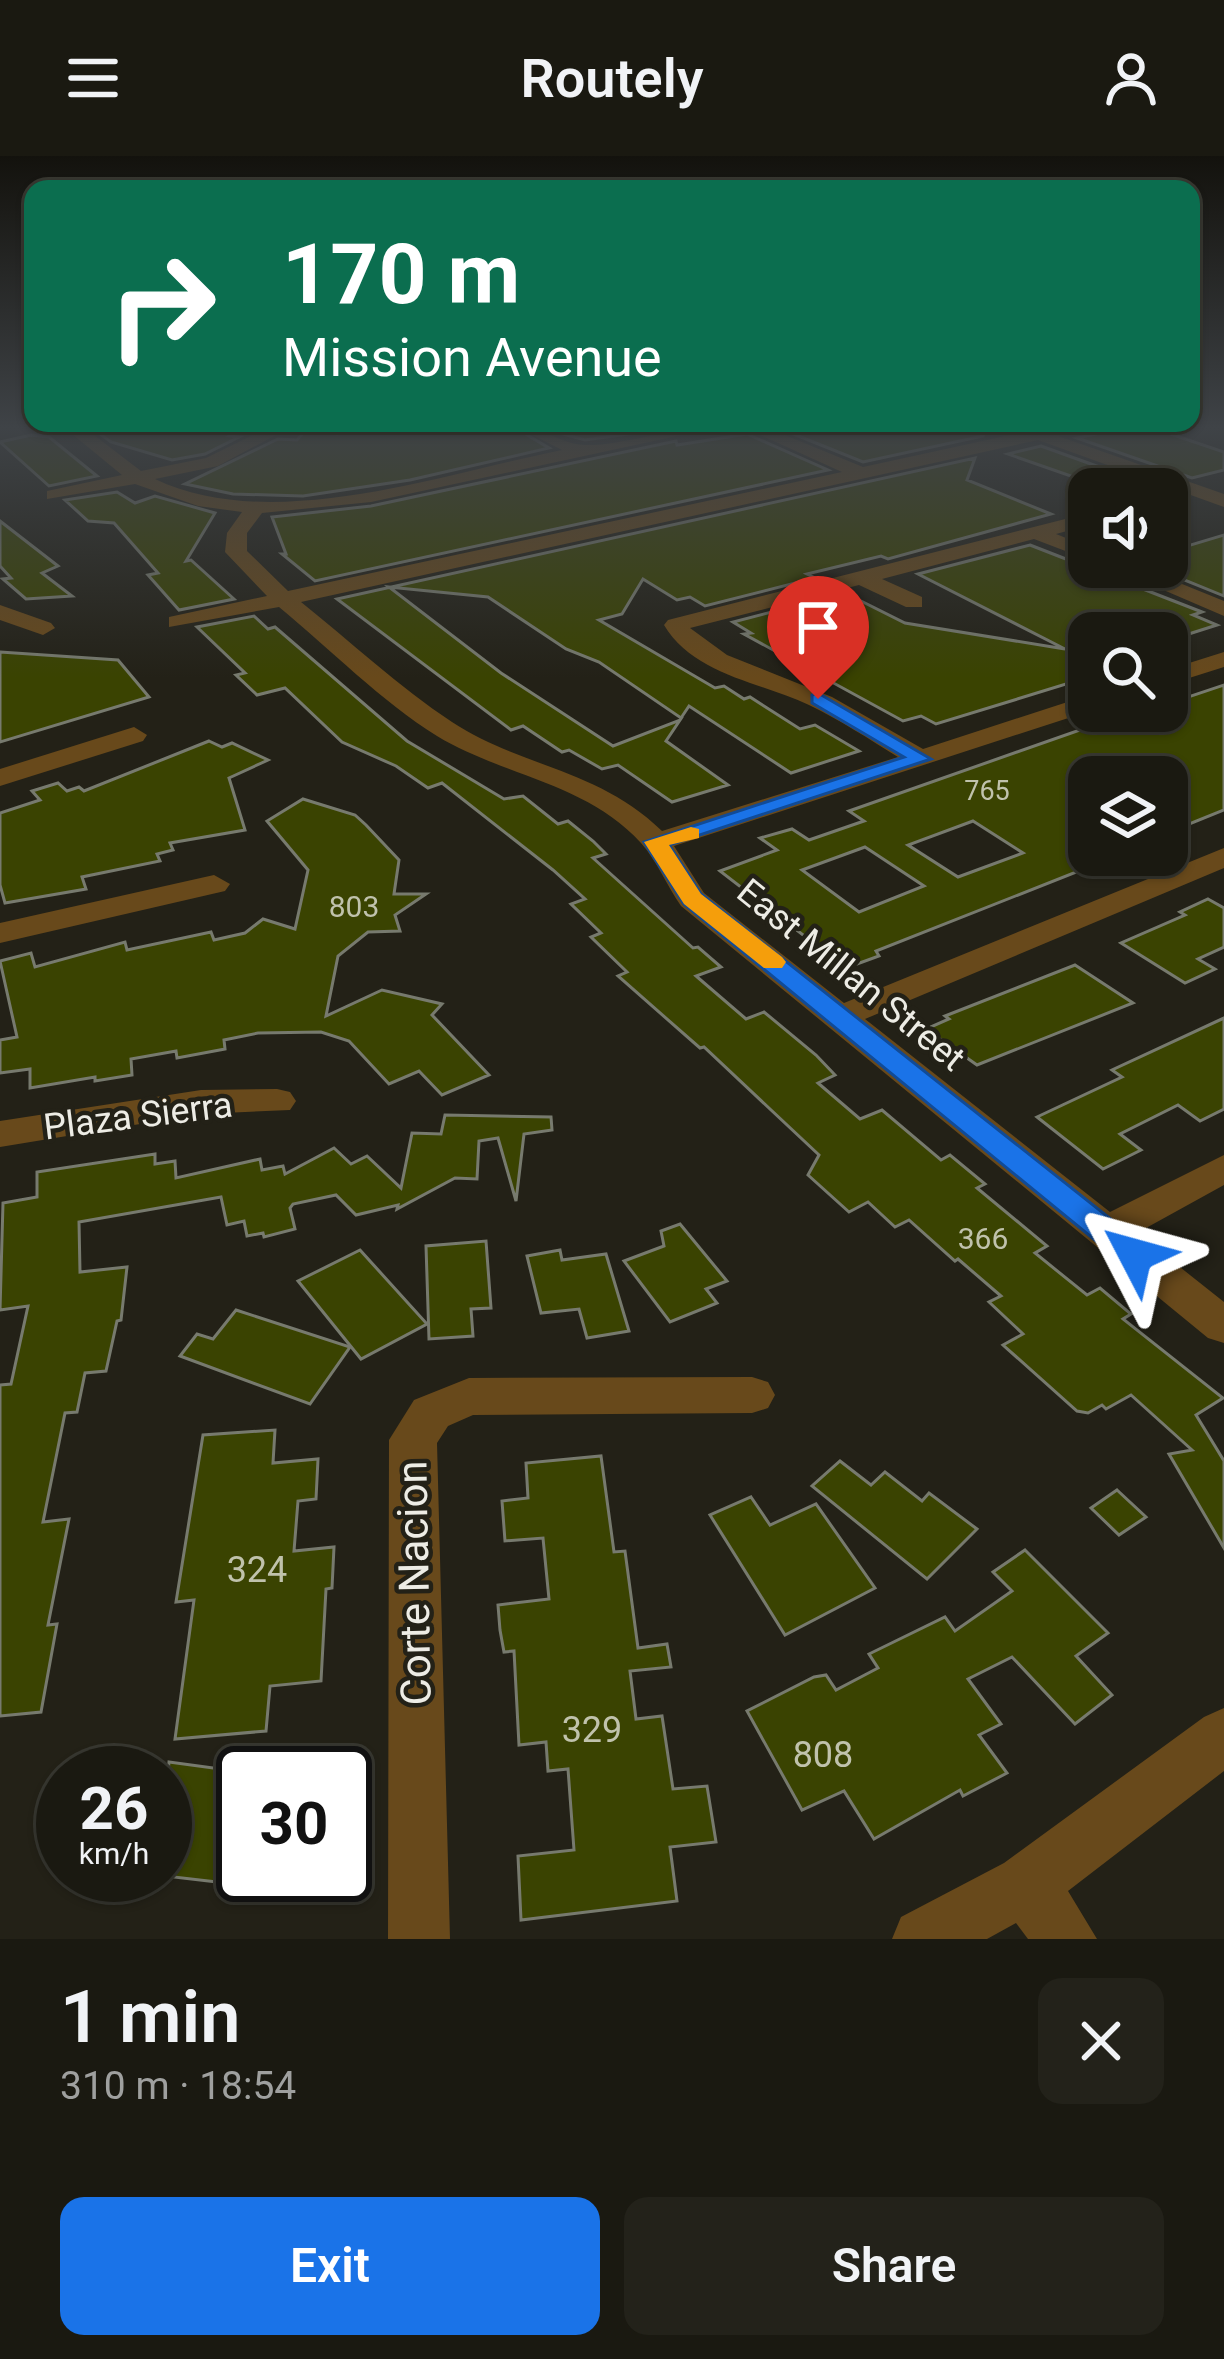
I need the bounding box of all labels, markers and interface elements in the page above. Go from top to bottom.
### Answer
icon: menu [60,45,126,111]
icon: person [1098,45,1164,111]
text: Routely [520,47,704,110]
text: 170 m [282,225,520,324]
icon: right [84,228,240,384]
text: Mission Avenue [282,326,662,389]
map controls [1068,468,1188,876]
button: sound [1068,468,1188,588]
pin [767,576,869,699]
icon: arrive [785,594,851,660]
button: search [1068,612,1188,732]
button: layers [1068,756,1188,876]
house number: 765 [964,775,1010,807]
street label: East Millan Street [729,870,973,1080]
house number: 803 [329,889,379,924]
street label: Plaza Sierra [41,1084,235,1148]
position arrow [1072,1192,1198,1318]
house number: 366 [958,1221,1008,1256]
street label: Corte Nacion [387,1460,441,1706]
house number: 324 [227,1549,287,1591]
house number: 329 [562,1709,622,1751]
house number: 808 [793,1734,853,1776]
speed limit sign: 30 [216,1746,372,1902]
text: 26 [80,1773,148,1844]
text: km/h [79,1836,149,1871]
text: 1 min [60,1975,241,2060]
button: close [1038,1978,1164,2104]
text: 310 m · 18:54 [60,2063,296,2109]
button: Exit [60,2197,600,2335]
button: Share [624,2197,1164,2335]

